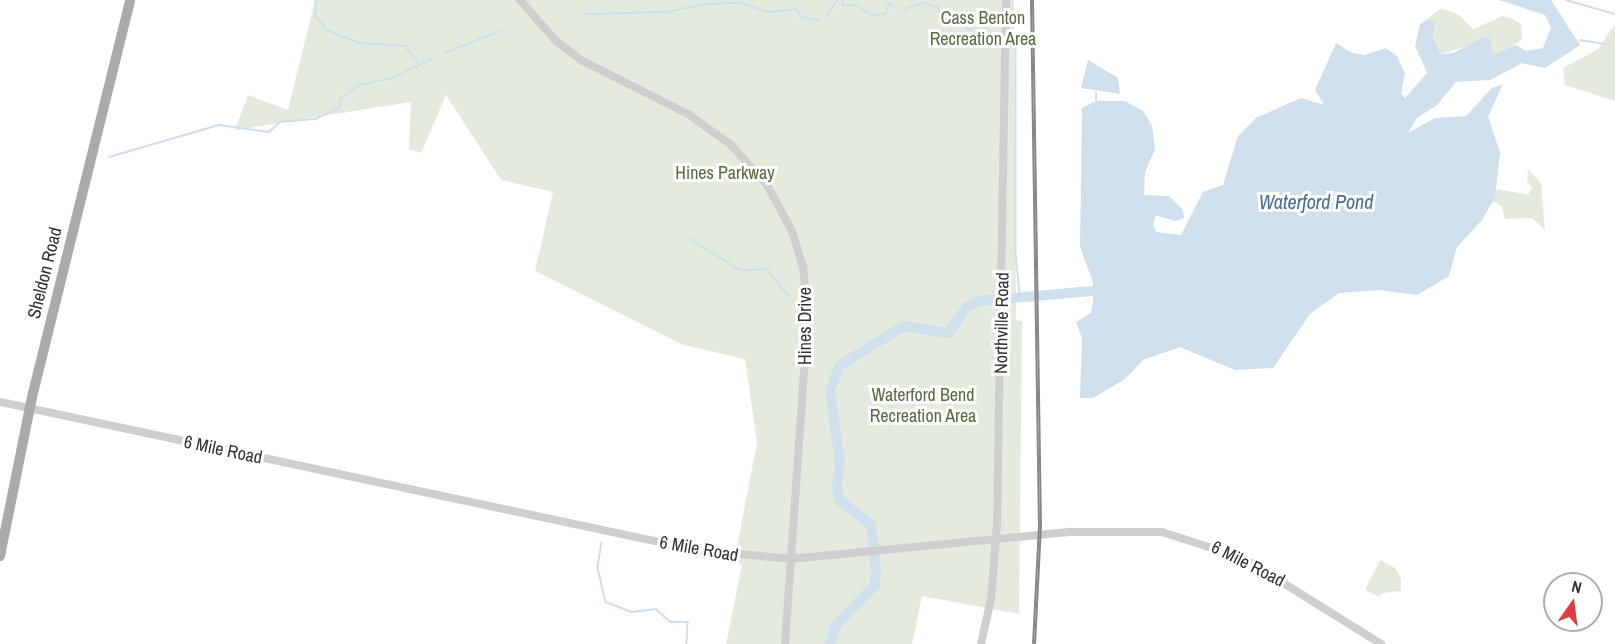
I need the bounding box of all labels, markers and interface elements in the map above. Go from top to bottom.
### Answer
park label: Cass Benton Recreation Area [929,8,1037,50]
park label: Hines Parkway [675,162,775,184]
water label: Waterford Pond [1259,189,1373,213]
street label: Sheldon Road [23,225,67,321]
street label: Northville Road [990,272,1014,374]
street label: Hines Drive [794,287,816,365]
park label: Waterford Bend Recreation Area [869,385,977,428]
street label: 6 Mile Road [182,431,264,469]
street label: 6 Mile Road [658,531,740,567]
street label: 6 Mile Road [1208,536,1288,592]
north arrow [1543,572,1603,632]
text: N [1570,575,1584,598]

